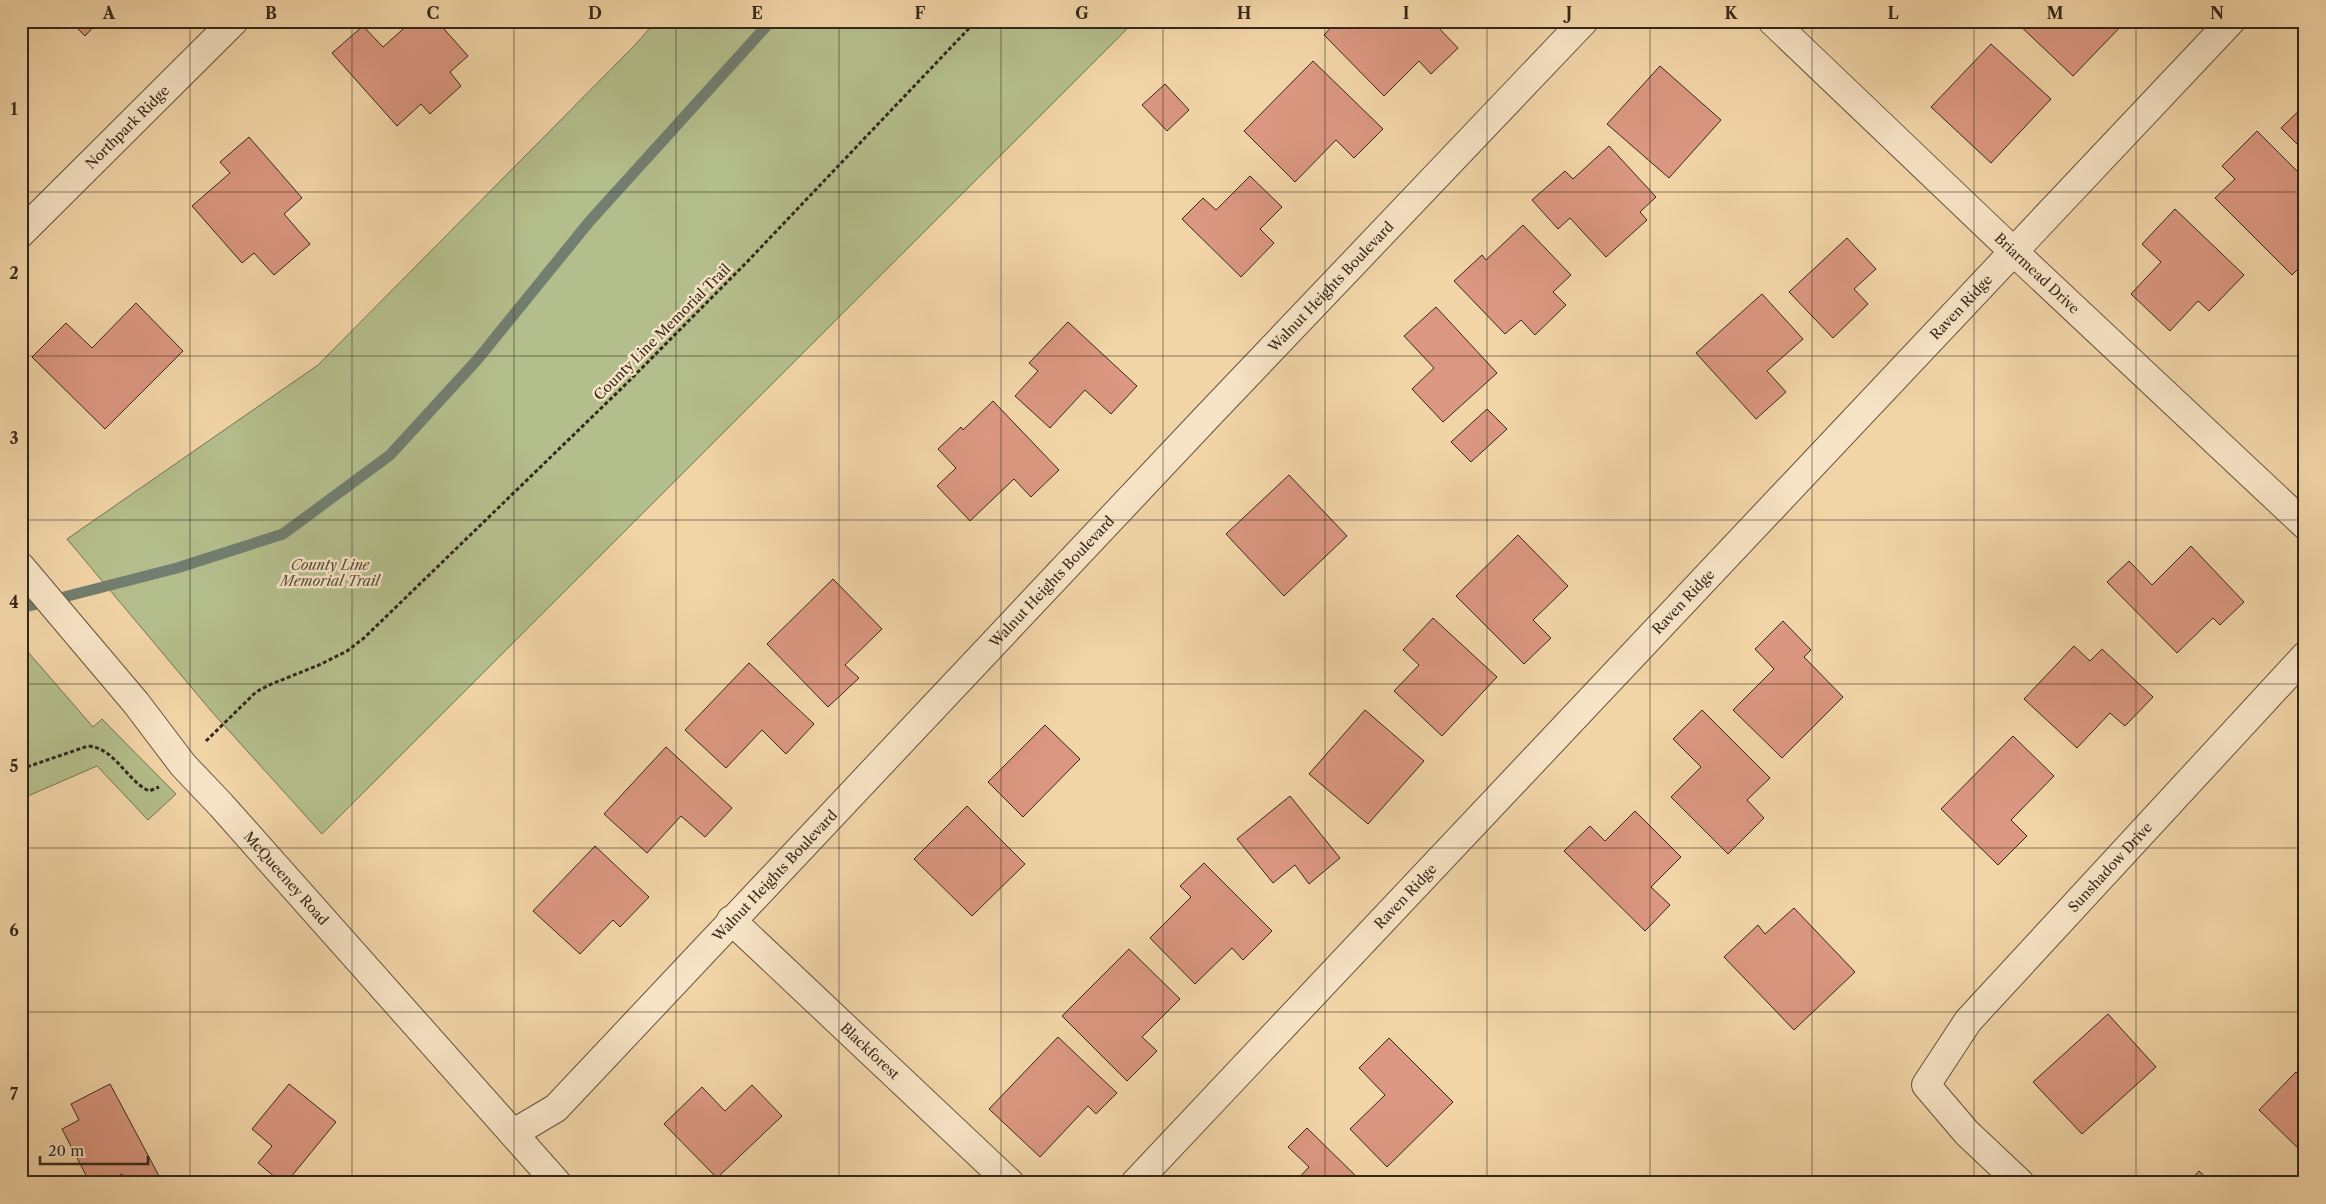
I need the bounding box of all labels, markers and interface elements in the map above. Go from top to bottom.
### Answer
text: A [102,3,116,23]
text: B [265,3,277,23]
text: C [427,3,439,23]
text: D [588,3,602,23]
text: E [751,3,763,23]
text: F [915,3,926,23]
text: G [1075,3,1089,23]
text: H [1237,3,1251,23]
text: I [1403,3,1410,23]
text: J [1563,3,1572,23]
text: K [1725,3,1739,23]
text: L [1887,3,1899,23]
text: M [2047,3,2064,23]
text: N [2210,3,2224,23]
street label: Northpark Ridge [82,81,173,173]
text: 1 [10,99,18,119]
street label: Walnut Heights Boulevard [1264,217,1398,357]
street label: Briarmead Drive [1991,229,2083,318]
street label: County Line Memorial Trail [590,260,734,404]
text: 2 [9,263,19,283]
street label: Raven Ridge [1926,271,1996,343]
text: 3 [9,428,19,448]
street label: Walnut Heights Boulevard [985,512,1118,652]
park label: County Line Memorial Trail [278,556,381,590]
street label: Raven Ridge [1648,565,1718,638]
text: 4 [9,592,19,612]
text: 5 [10,756,19,776]
street label: Walnut Heights Boulevard [708,806,841,946]
street label: Sunshadow Drive [2064,818,2156,916]
street label: McQueeney Road [240,828,333,929]
street label: Raven Ridge [1370,860,1440,933]
text: 6 [9,920,19,940]
street label: Blackforest [837,1019,903,1083]
text: 7 [10,1084,19,1104]
scale bar [40,1134,148,1166]
text: 20 m [48,1141,84,1160]

